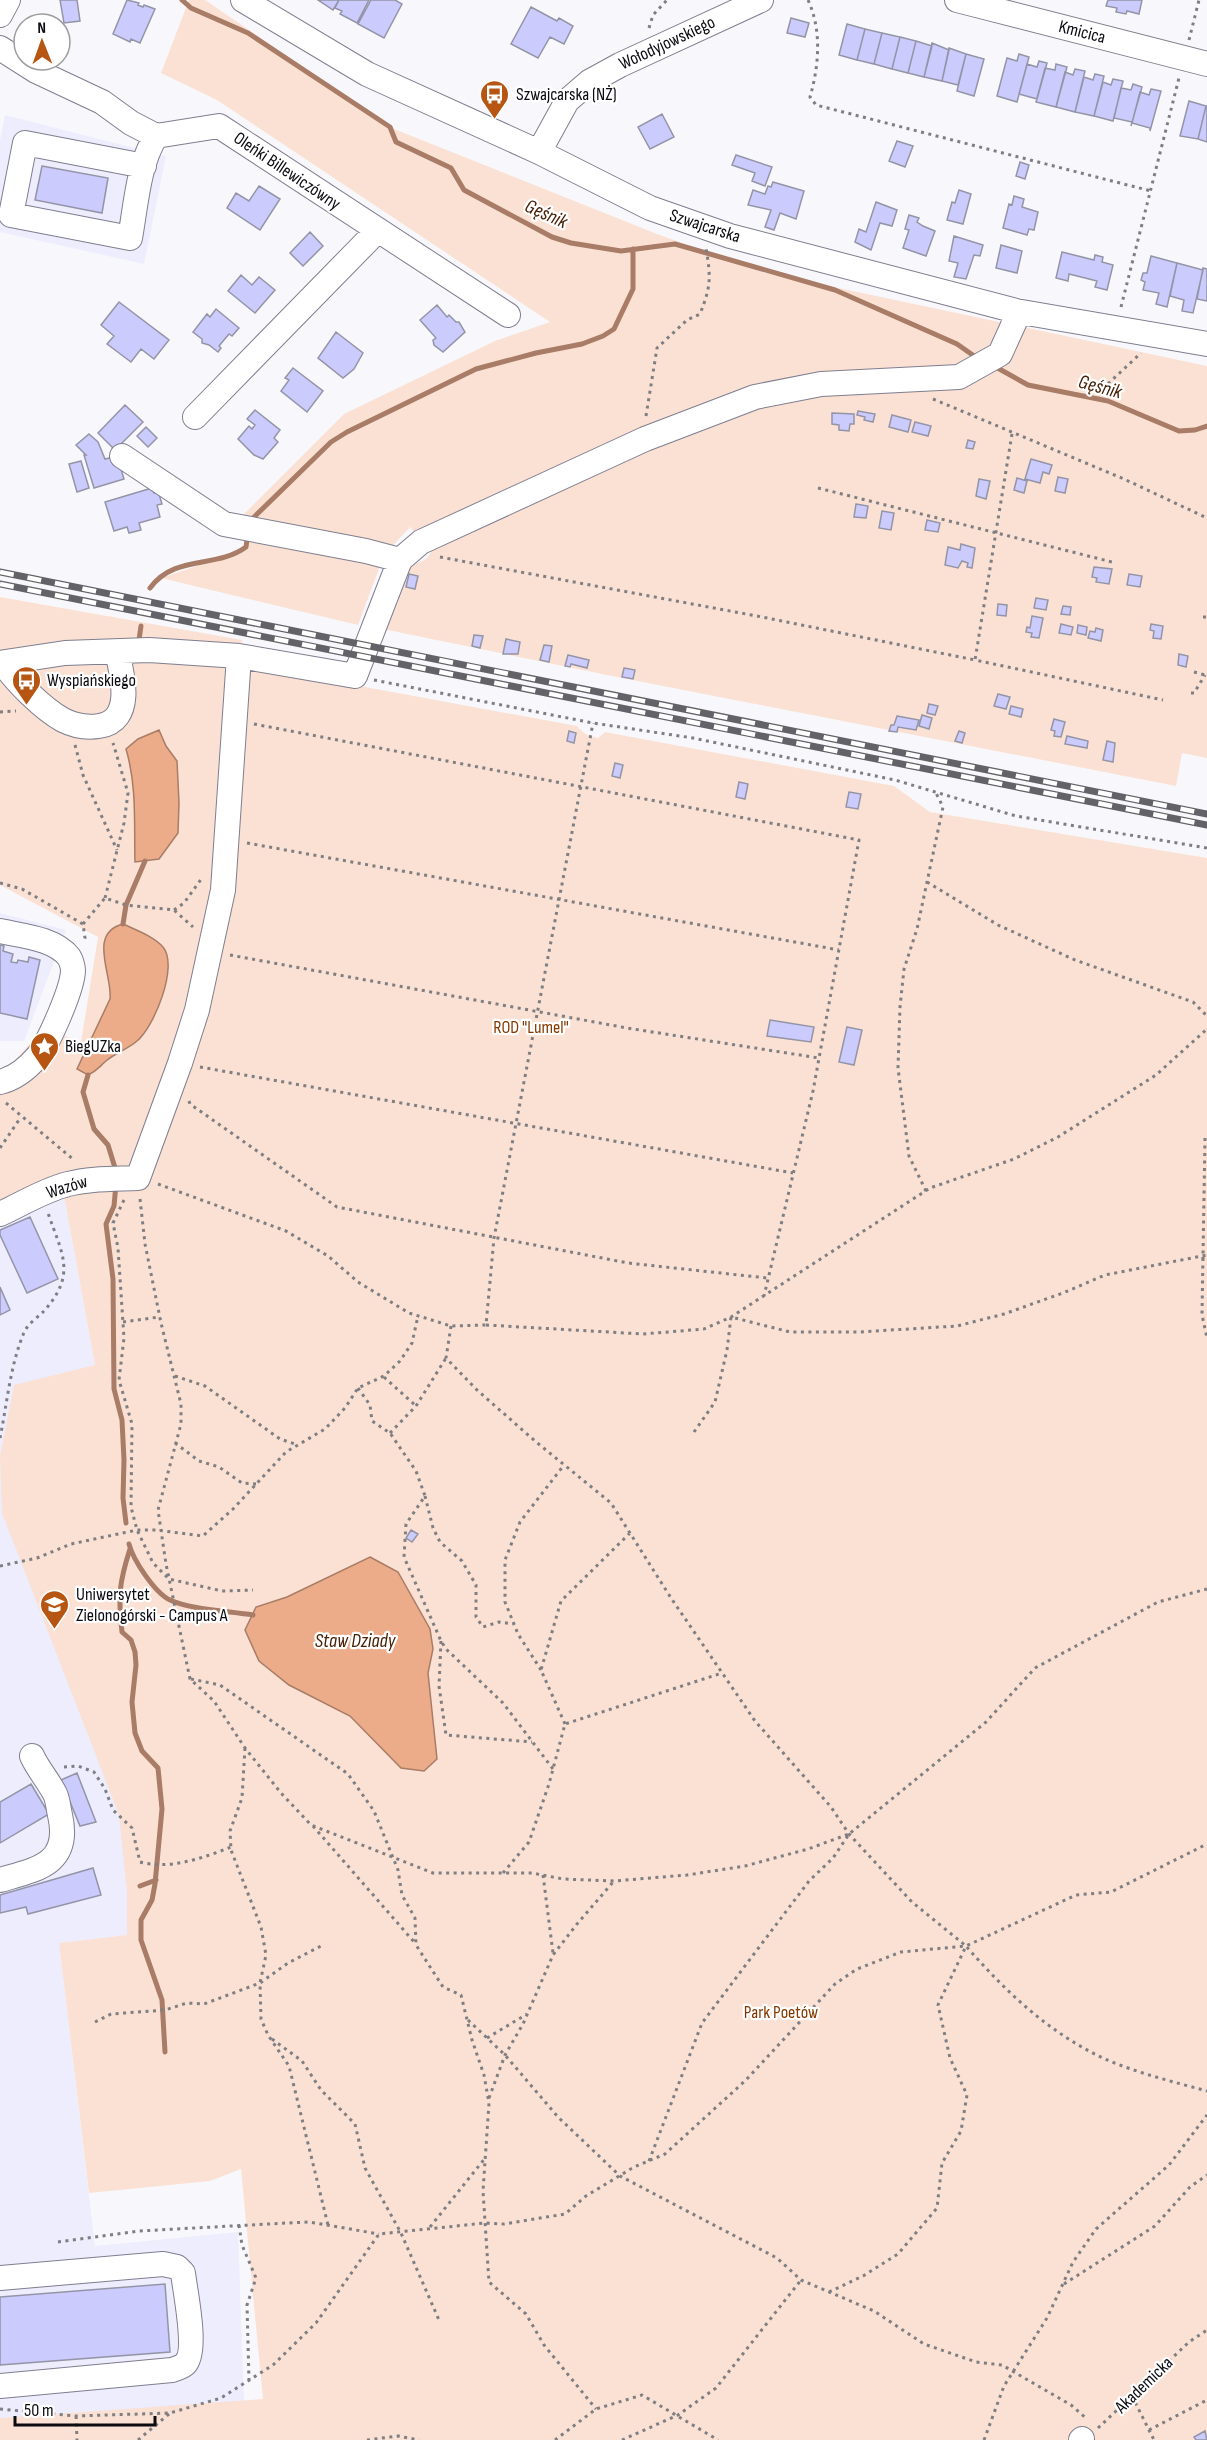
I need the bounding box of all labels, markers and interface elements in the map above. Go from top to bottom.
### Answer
north arrow [12,12,72,72]
street label: Wołodyjowskiego [616,12,718,74]
street label: Kmicica [1056,16,1108,48]
text: N [37,19,46,38]
bus stop icon: Szwajcarska (NŻ) [479,78,511,120]
place label: Szwajcarska (NŻ) [516,84,617,105]
street label: Oleńki Billewiczówny [230,128,344,214]
water label: Gęśnik [521,194,572,234]
street label: Szwajcarska [667,205,743,247]
water label: Gęśnik [1076,370,1125,404]
bus stop icon: Wyspiańskiego [10,664,42,706]
place label: Wyspiańskiego [47,670,136,691]
park label: ROD "Lumel" [493,1017,569,1038]
place icon: BiegUZka [28,1030,60,1072]
place label: BiegUZka [65,1036,121,1057]
street label: Wazów [44,1171,90,1203]
place label: Uniwersytet Zielonogórski - Campus A [76,1584,228,1626]
school or university icon: Uniwersytet Zielonogórski - Campus A [39,1588,71,1630]
water label: Staw Dziady [315,1629,397,1653]
park label: Park Poetów [744,2002,818,2023]
street label: Akademicka [1110,2352,1177,2418]
scale bar [15,2389,154,2427]
text: 50 m [24,2400,54,2421]

